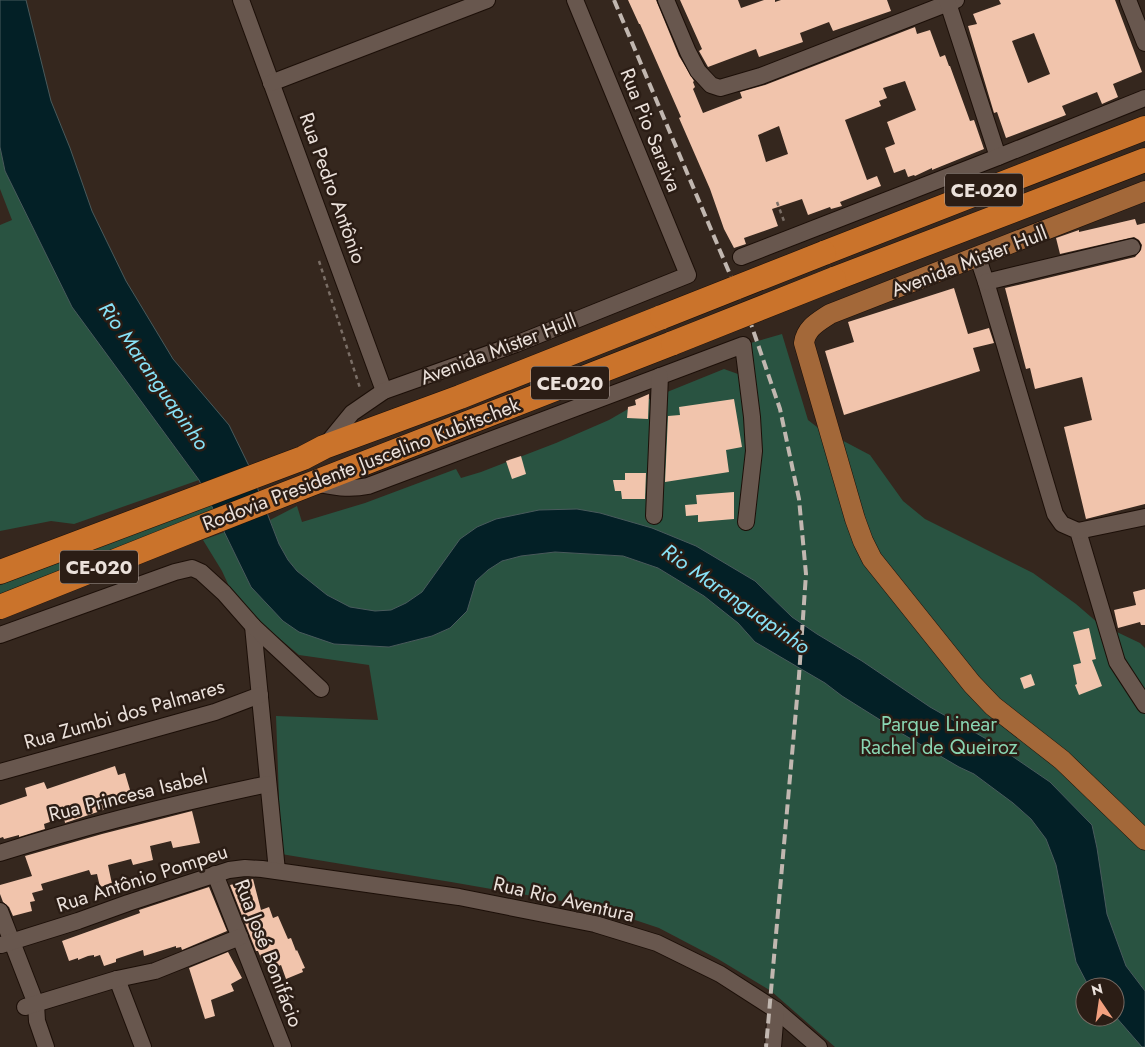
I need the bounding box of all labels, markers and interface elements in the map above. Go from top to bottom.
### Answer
street label: Rua Pio Saraiva [613,64,689,196]
street label: Rua Pedro Antônio [292,109,373,268]
road number: CE-020 [945,174,1023,206]
street label: Avenida Mister Hull [887,218,1051,305]
water label: Rio Maranguapinho [92,296,216,456]
street label: Avenida Mister Hull [416,306,580,393]
road number: CE-020 [531,366,609,399]
street label: Rodovia Presidente Juscelino Kubitschek [198,390,524,539]
water label: Rio Maranguapinho [656,537,816,661]
road number: CE-020 [60,550,138,584]
street label: Rua Zumbi dos Palmares [20,672,228,757]
park label: Parque Linear Rachel de Queiroz [860,710,1018,762]
street label: Rua Princesa Isabel [46,762,211,829]
street label: Rua Antônio Pompeu [53,837,231,920]
street label: Rua Rio Aventura [491,869,637,930]
street label: Rua José Bonifácio [227,875,310,1031]
north arrow [1075,977,1125,1027]
text: N [1089,978,1105,1000]

